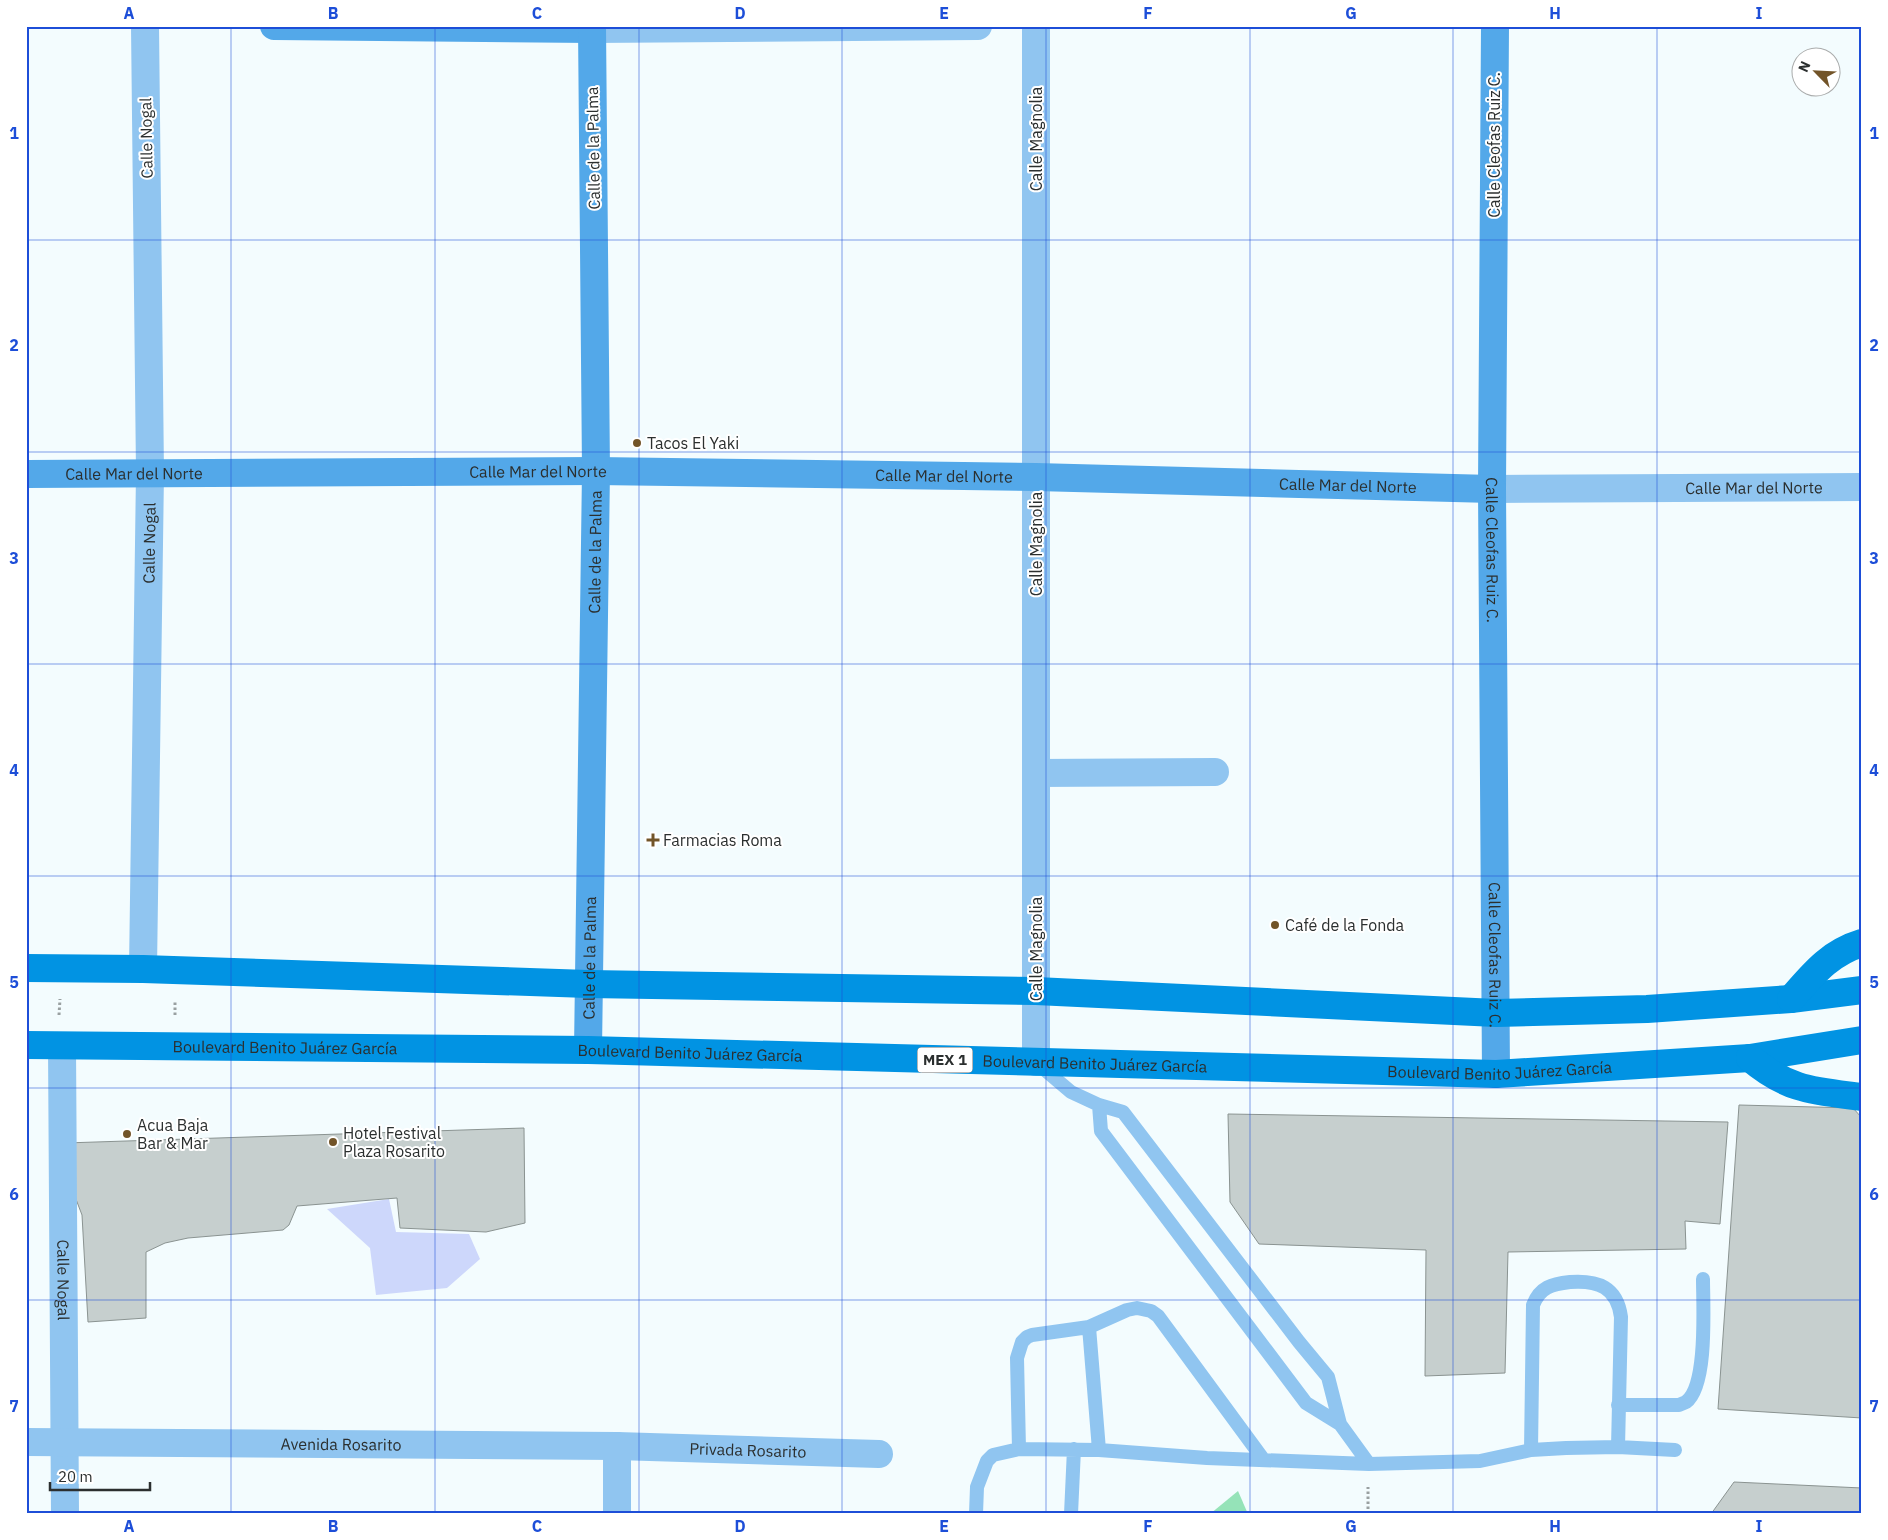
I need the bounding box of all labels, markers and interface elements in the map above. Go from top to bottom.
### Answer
text: A [124,3,135,23]
text: B [328,3,339,23]
text: C [532,3,542,23]
text: D [734,3,746,23]
text: E [939,3,949,23]
text: F [1143,3,1153,23]
text: G [1345,3,1357,23]
text: H [1549,3,1561,23]
text: I [1756,3,1763,23]
north arrow [1790,48,1840,98]
text: N [1794,58,1814,75]
street label: Calle Cleofas Ruiz C. [1484,72,1504,218]
street label: Calle de la Palma [582,86,604,210]
street label: Calle Magnolia [1026,86,1046,191]
street label: Calle Nogal [135,97,157,179]
text: 1 [9,123,19,143]
text: 1 [1869,123,1879,143]
text: 2 [9,335,19,355]
text: 2 [1869,335,1879,355]
place label: Tacos El Yaki [647,433,739,453]
marker: Tacos El Yaki [631,437,643,449]
street label: Calle Mar del Norte [469,461,607,482]
street label: Calle Mar del Norte [65,463,203,484]
street label: Calle Mar del Norte [875,465,1013,487]
street label: Calle Mar del Norte [1279,473,1417,497]
street label: Calle Cleofas Ruiz C. [1482,477,1503,623]
street label: Calle Mar del Norte [1685,477,1823,498]
street label: Calle de la Palma [584,490,606,614]
street label: Calle Magnolia [1026,491,1046,596]
street label: Calle Nogal [138,502,160,584]
text: 3 [9,548,19,568]
text: 3 [1869,548,1879,568]
text: 4 [9,760,19,780]
text: 4 [1869,760,1879,780]
place label: Farmacias Roma [663,830,782,850]
marker: Farmacias Roma [647,834,659,846]
street label: Calle Cleofas Ruiz C. [1485,882,1506,1028]
street label: Calle de la Palma [578,896,600,1020]
street label: Calle Magnolia [1026,896,1046,1001]
place label: Café de la Fonda [1285,915,1405,935]
marker: Café de la Fonda [1269,919,1281,931]
text: 5 [9,972,19,992]
text: 5 [1869,972,1879,992]
street label: Boulevard Benito Juárez García [172,1036,398,1058]
street label: Boulevard Benito Juárez García [577,1040,803,1066]
road number: MEX 1 [918,1048,972,1072]
street label: Boulevard Benito Juárez García [982,1050,1208,1076]
street label: Boulevard Benito Juárez García [1387,1057,1613,1084]
place label: Acua Baja Bar & Mar [137,1115,209,1153]
place label: Hotel Festival Plaza Rosarito [343,1123,445,1161]
marker: Acua Baja Bar & Mar [121,1128,133,1140]
marker: Hotel Festival Plaza Rosarito [327,1136,339,1148]
text: 6 [9,1184,19,1204]
text: 6 [1869,1184,1879,1204]
street label: Calle Nogal [53,1239,74,1321]
text: 7 [9,1396,19,1416]
text: 7 [1869,1396,1879,1416]
street label: Avenida Rosarito [280,1434,402,1455]
street label: Privada Rosarito [689,1438,807,1462]
scale bar [50,1460,150,1492]
text: 20 m [58,1467,93,1486]
text: A [124,1516,135,1536]
text: B [328,1516,339,1536]
text: C [532,1516,542,1536]
text: D [734,1516,746,1536]
text: E [939,1516,949,1536]
text: F [1143,1516,1153,1536]
text: G [1345,1516,1357,1536]
text: H [1549,1516,1561,1536]
text: I [1756,1516,1763,1536]

